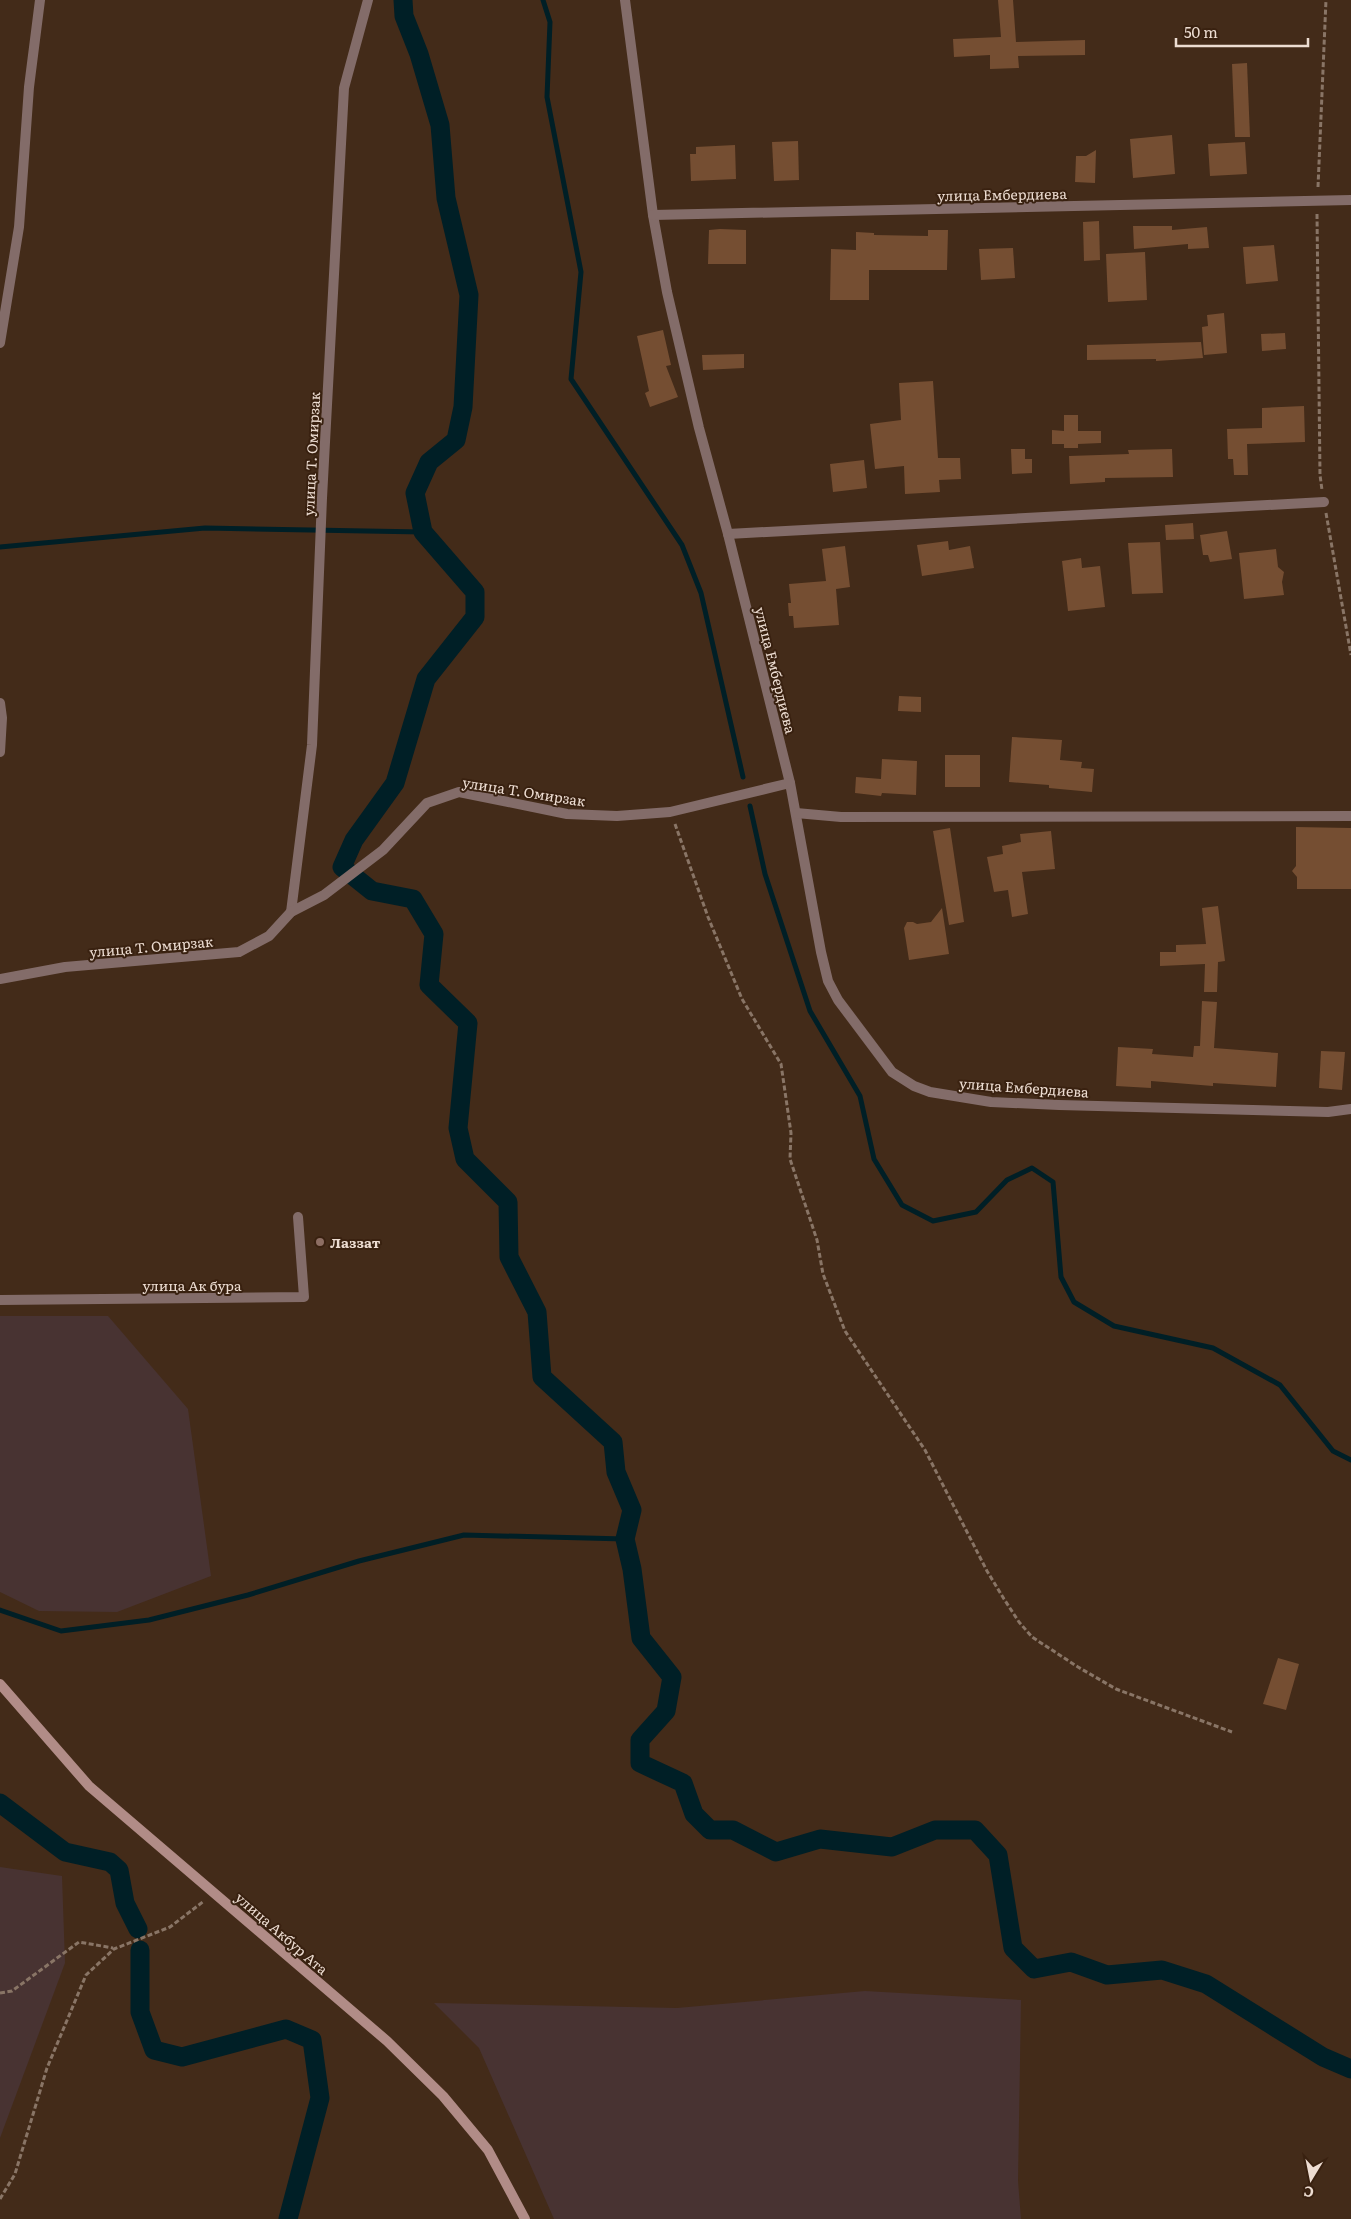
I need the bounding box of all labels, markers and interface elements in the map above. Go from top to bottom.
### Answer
scale bar [1176,15,1308,47]
text: 50 m [1184,20,1218,43]
street label: улица Ембердиева [937,183,1068,205]
street label: улица Т. Омирзак [298,391,324,517]
street label: улица Ембердиева [751,605,802,736]
street label: улица Т. Омирзак [461,771,588,811]
street label: улица Т. Омирзак [88,931,214,961]
street label: улица Ембердиева [959,1072,1090,1102]
place label: Лаззат [330,1232,381,1252]
marker: Лаззат [314,1236,326,1248]
street label: улица Ак бура [142,1275,242,1295]
street label: улица Акбур Ата [231,1887,333,1979]
north arrow [1286,2154,1336,2204]
text: С [1302,2182,1315,2203]

